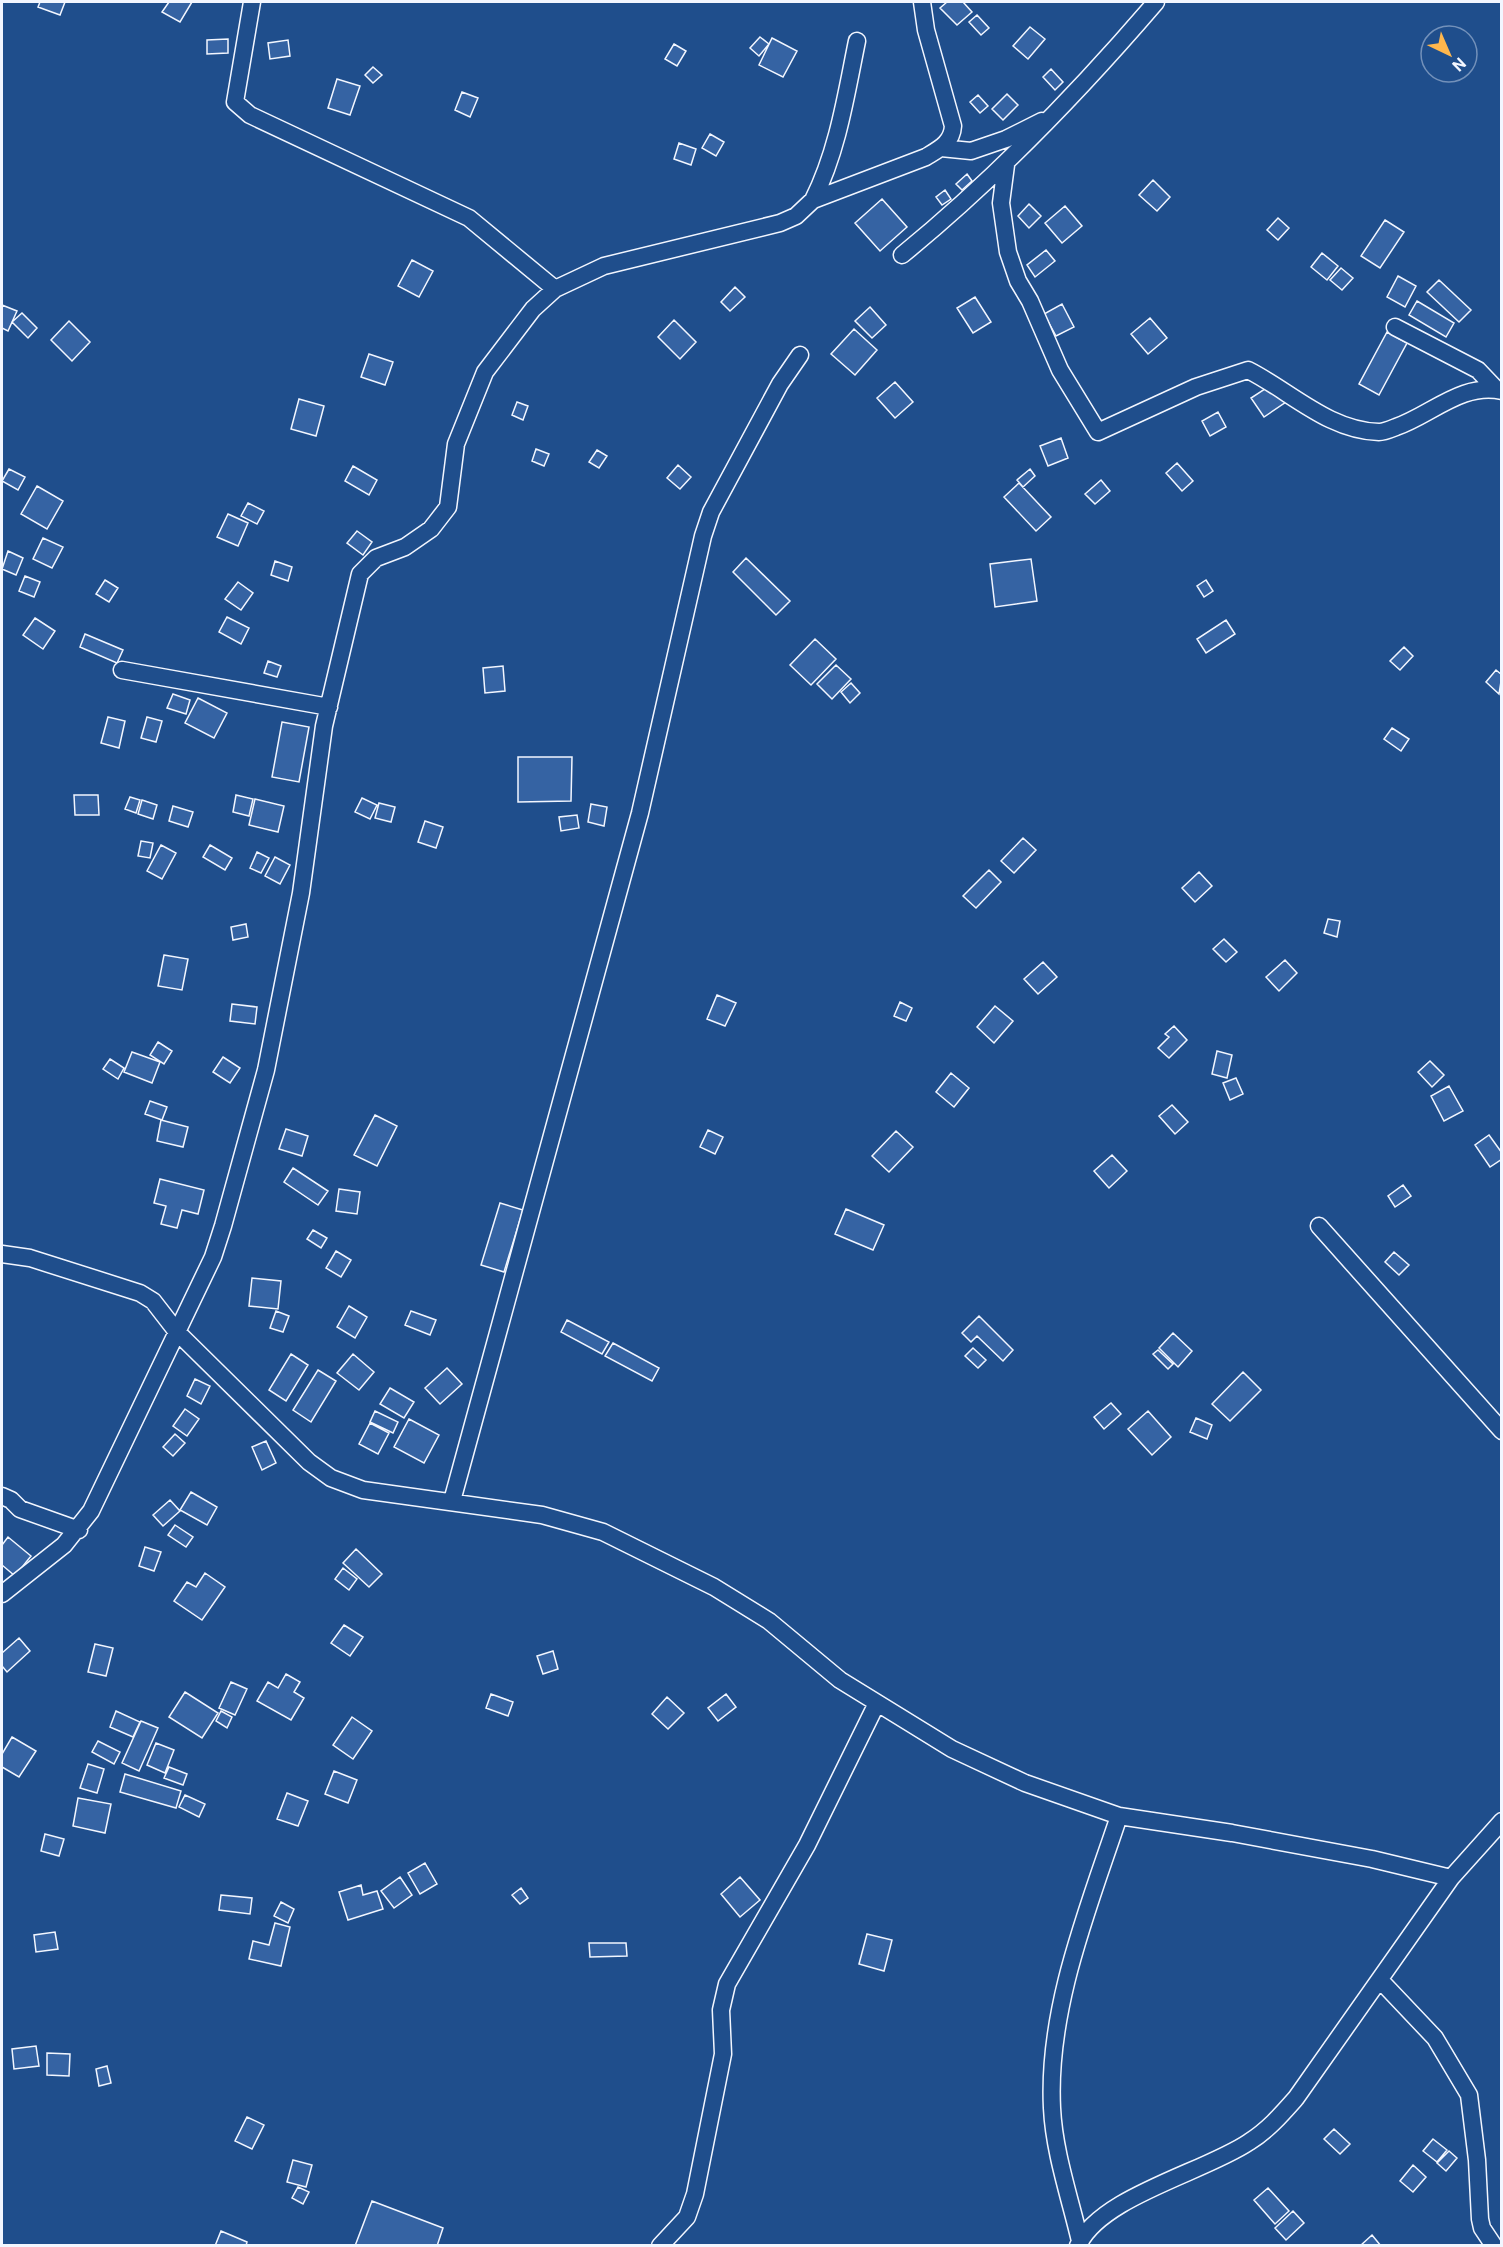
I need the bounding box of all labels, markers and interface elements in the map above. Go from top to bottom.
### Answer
north arrow [1419,24,1479,84]
text: N [1448,54,1470,75]

